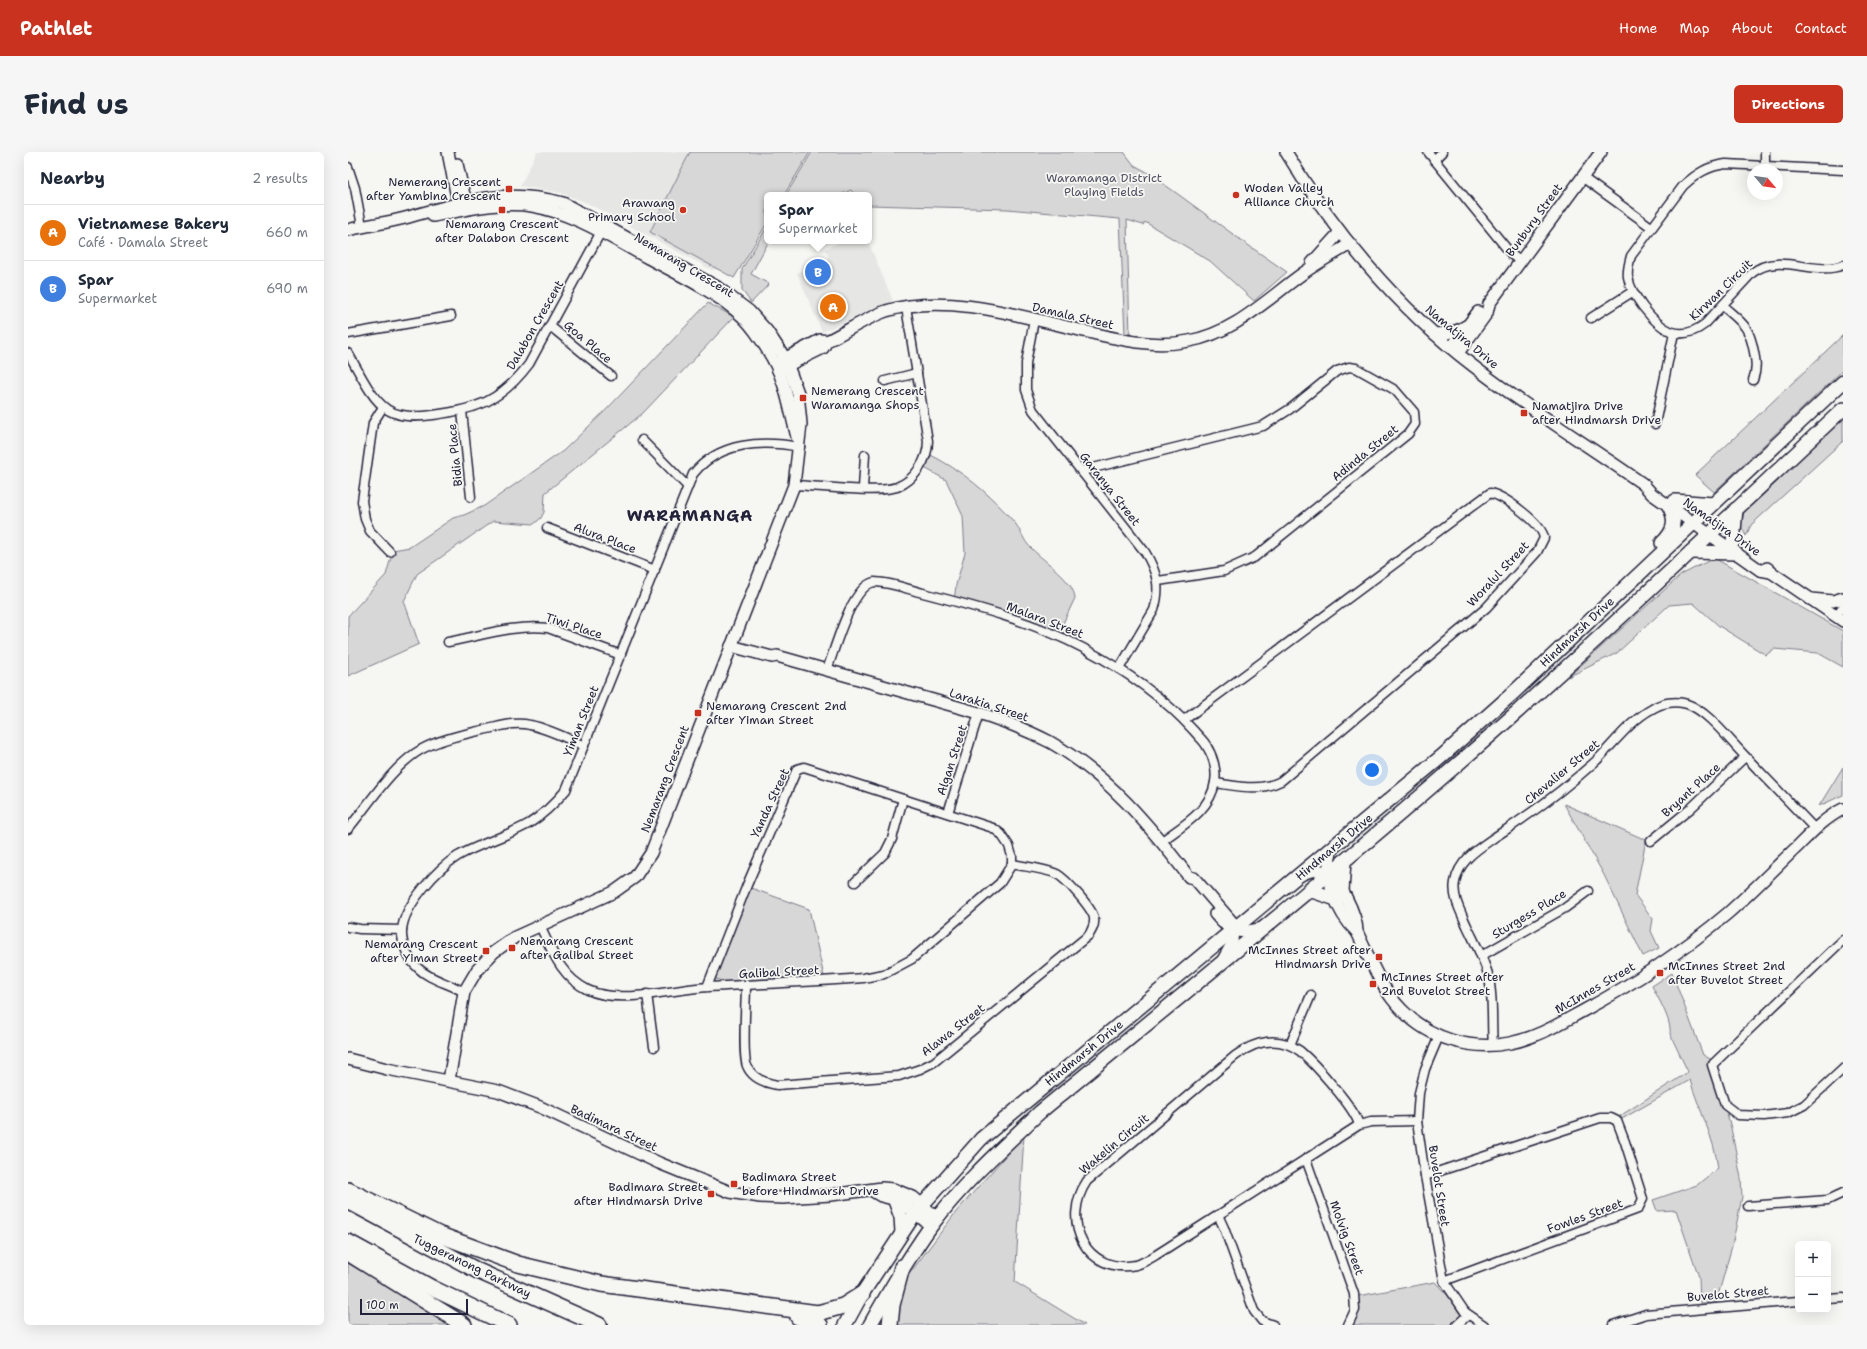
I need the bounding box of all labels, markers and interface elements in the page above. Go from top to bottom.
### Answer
text: Pathlet [20,16,92,41]
text: Home [1619,19,1658,37]
text: Map [1680,19,1710,37]
text: About [1732,19,1773,37]
text: Contact [1795,19,1847,37]
text: Find us [24,85,129,123]
button: Directions [1734,85,1843,123]
north arrow [1747,164,1783,200]
text: Nearby [40,167,105,189]
text: 2 results [252,170,308,187]
park label: Waramanga District Playing Fields [1046,170,1162,200]
place label: Nemerang Crescent after Yambina Crescent [366,174,501,204]
place label: Woden Valley Alliance Church [1244,180,1334,210]
street label: Bunbury Street [1502,180,1566,260]
marker: Nemerang Crescent after Yambina Crescent [504,184,514,194]
marker: Woden Valley Alliance Church [1231,190,1241,200]
popup [764,192,872,244]
place label: Arawang Primary School [588,195,675,225]
text: Spar [778,200,814,220]
marker: Nemarang Crescent after Dalabon Crescent [497,205,507,215]
marker: Arawang Primary School [678,205,688,215]
text: Vietnamese Bakery [78,214,229,234]
place label: Nemarang Crescent after Dalabon Crescent [435,216,569,246]
text: Supermarket [778,220,858,237]
text: A [48,224,58,241]
text: 660 m [266,224,308,241]
street label: Nemarang Crescent [631,229,737,301]
text: Café · Damala Street [78,234,208,251]
street label: Kirwan Circuit [1686,256,1756,324]
pin: B [805,257,831,287]
text: Spar [78,270,114,290]
street label: Dalabon Crescent [503,277,567,373]
text: B [49,280,57,297]
text: 690 m [266,280,308,297]
text: Supermarket [78,290,157,307]
pin: A [820,292,846,322]
street label: Damala Street [1031,299,1115,333]
street label: Namatjira Drive [1422,301,1502,373]
street label: Goa Place [560,317,616,367]
place label: Nemerang Crescent Waramanga Shops [811,383,924,413]
marker: Nemerang Crescent Waramanga Shops [798,393,808,403]
place label: Namatjira Drive after Hindmarsh Drive [1532,398,1661,428]
marker: Namatjira Drive after Hindmarsh Drive [1519,408,1529,418]
street label: Adinda Street [1328,421,1402,485]
street label: Bidia Place [444,422,466,487]
street label: Garanya Street [1076,449,1144,529]
street label: Namatjira Drive [1680,494,1764,560]
district label: WARAMANGA [627,505,753,526]
street label: Alura Place [571,519,639,557]
street label: Woralul Street [1464,538,1532,610]
street label: Hindmarsh Drive [1536,593,1618,671]
street label: Malara Street [1004,598,1086,642]
street label: Tiwi Place [543,609,605,643]
street label: Yiman Street [560,683,602,759]
street label: Larakia Street [947,685,1031,725]
place label: Nemarang Crescent 2nd after Yiman Street [706,698,847,728]
marker: Nemarang Crescent 2nd after Yiman Street [693,708,703,718]
street label: Nemarang Crescent [637,723,693,835]
street label: Algan Street [933,723,971,797]
street label: Chevalier Street [1521,736,1603,808]
street label: Bryant Place [1658,759,1724,821]
your location [1362,760,1382,780]
street label: Yanda Street [747,766,793,840]
street label: Hindmarsh Drive [1292,810,1376,884]
street label: Sturgess Place [1489,885,1569,942]
place label: Nemarang Crescent after Galibal Street [520,933,634,963]
place label: Nemarang Crescent after Yiman Street [364,936,478,966]
place label: McInnes Street after Hindmarsh Drive [1248,942,1371,972]
marker: Nemarang Crescent after Galibal Street [507,943,517,953]
marker: Nemarang Crescent after Yiman Street [481,946,491,956]
marker: McInnes Street after Hindmarsh Drive [1374,952,1384,962]
place label: McInnes Street 2nd after Buvelot Street [1668,958,1786,988]
street label: McInnes Street [1552,959,1638,1017]
street label: Galibal Street [738,962,820,982]
marker: McInnes Street 2nd after Buvelot Street [1655,968,1665,978]
place label: McInnes Street after 2nd Buvelot Street [1381,969,1504,999]
marker: McInnes Street after 2nd Buvelot Street [1368,979,1378,989]
street label: Alawa Street [918,1000,988,1060]
street label: Hindmarsh Drive [1042,1016,1127,1090]
street label: Badimara Street [568,1101,660,1155]
street label: Wakelin Circuit [1076,1110,1152,1178]
street label: Buvelot Street [1425,1144,1453,1228]
place label: Badimara Street before Hindmarsh Drive [742,1169,879,1199]
place label: Badimara Street after Hindmarsh Drive [574,1179,703,1209]
marker: Badimara Street before Hindmarsh Drive [729,1179,739,1189]
marker: Badimara Street after Hindmarsh Drive [706,1189,716,1199]
street label: Fowles Street [1545,1195,1625,1237]
street label: Molvig Street [1326,1198,1368,1278]
street label: Tuggeranong Parkway [410,1230,534,1302]
map controls [1795,1241,1831,1313]
button: + [1795,1241,1831,1277]
button: − [1795,1277,1831,1313]
street label: Buvelot Street [1686,1282,1770,1306]
scale bar [360,1297,468,1316]
text: 100 m [366,1298,399,1313]

